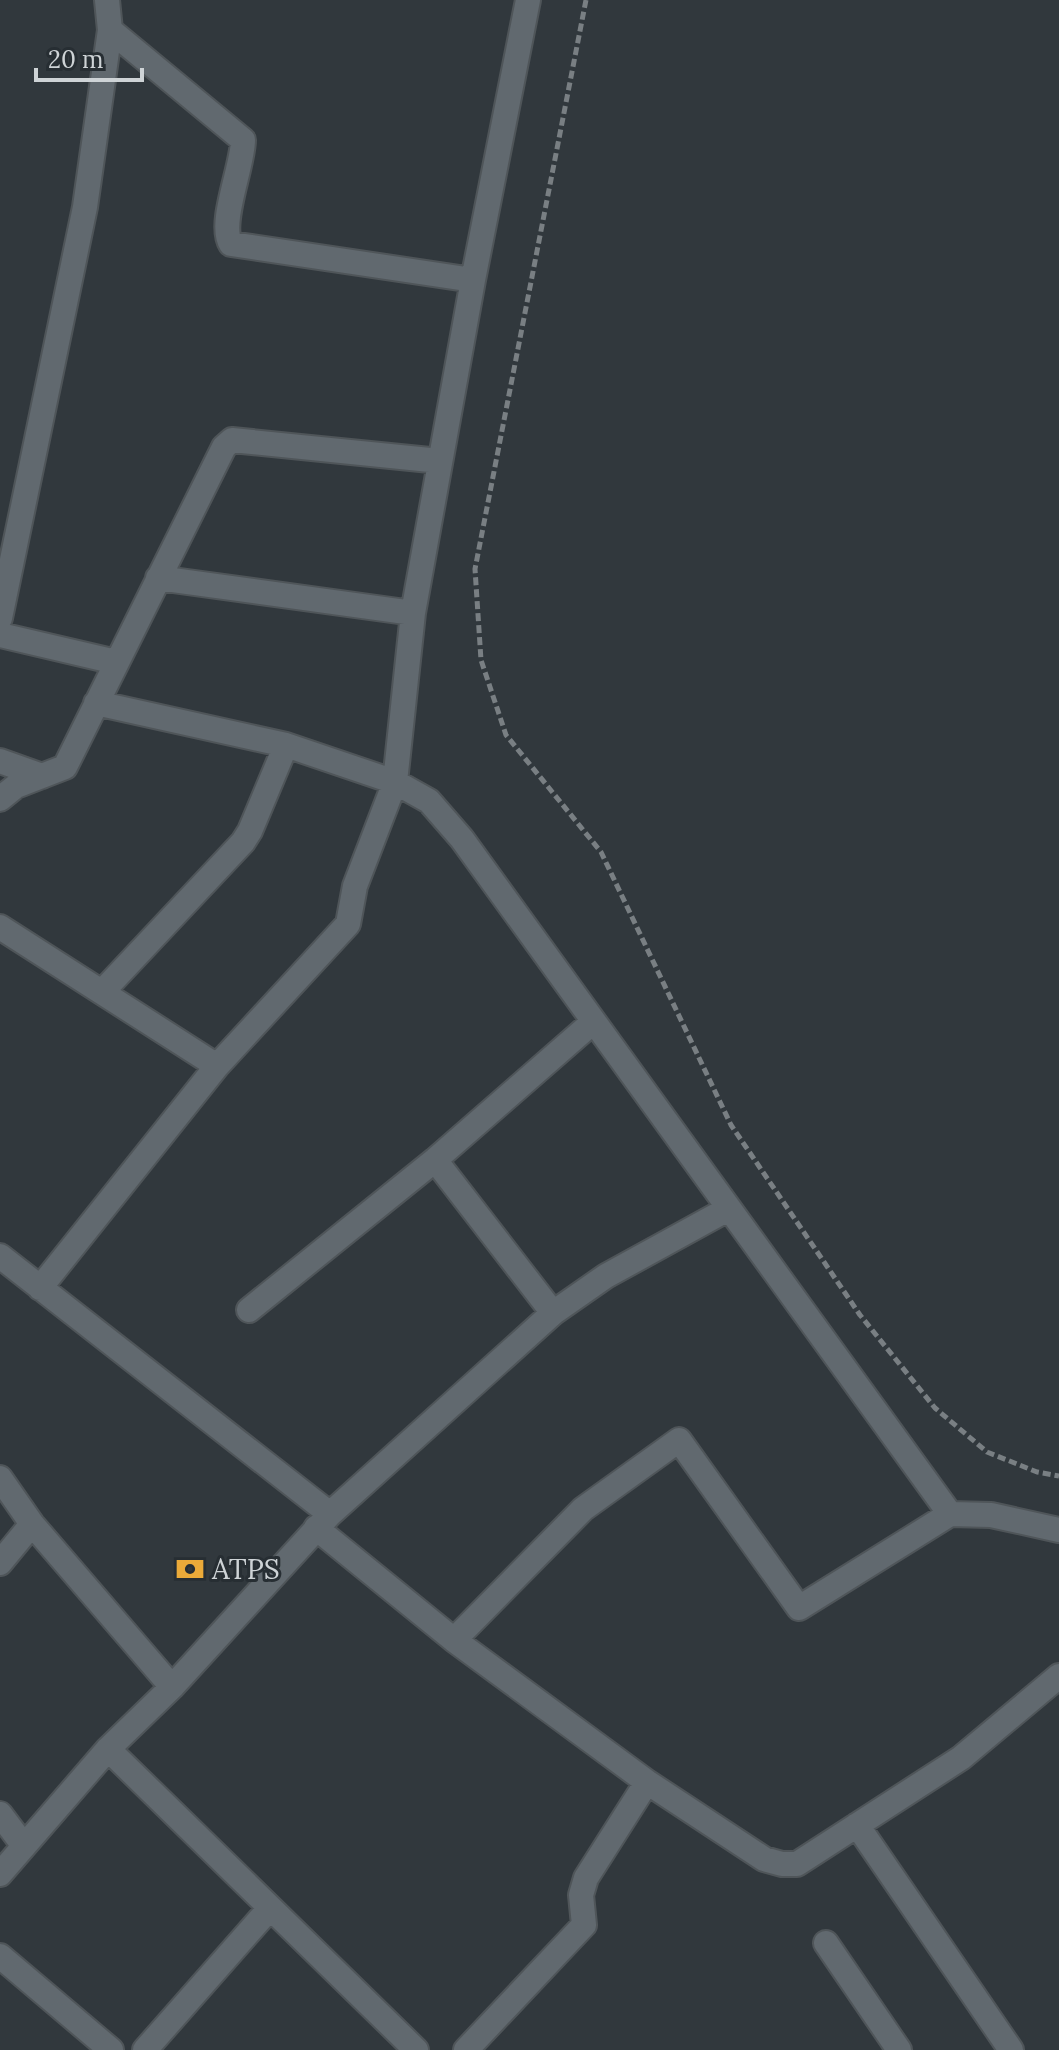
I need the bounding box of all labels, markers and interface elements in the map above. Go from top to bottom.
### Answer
scale bar [36,32,142,82]
text: 20 m [48,44,104,75]
place label: ATPS [211,1551,280,1587]
bank icon: ATPS [175,1554,205,1584]

